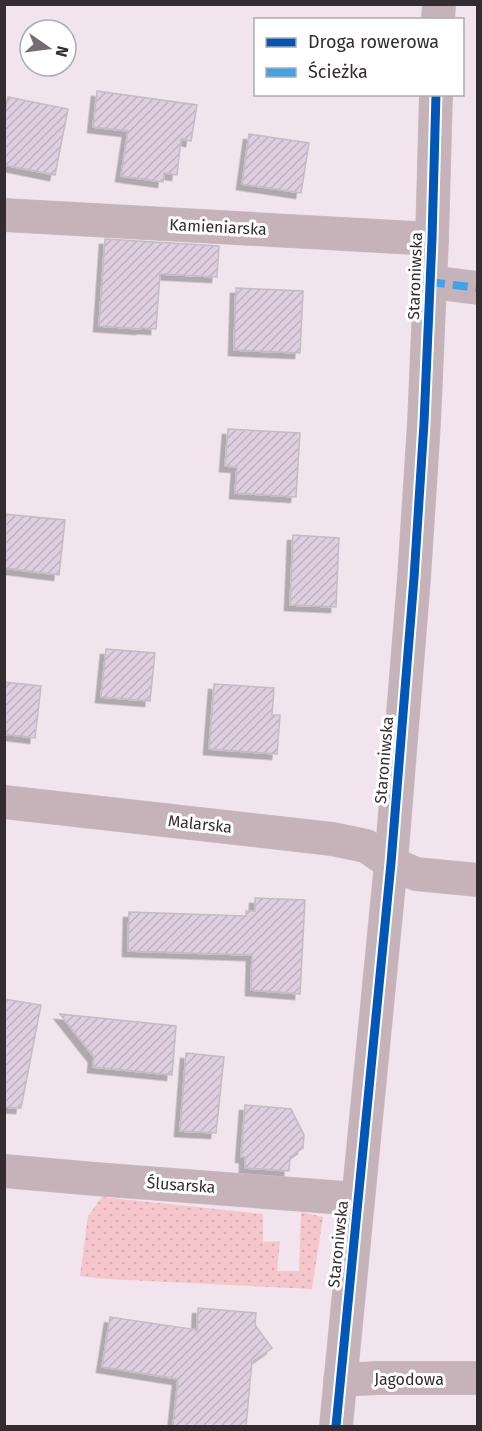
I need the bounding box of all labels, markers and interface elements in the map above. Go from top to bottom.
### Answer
north arrow [18,18,78,78]
legend [254,18,464,96]
text: Droga rowerowa [308,31,439,53]
text: N [52,44,73,59]
text: Ścieżka [308,61,368,83]
street label: Kamieniarska [169,215,267,239]
street label: Staroniwska [404,232,426,320]
street label: Staroniwska [371,716,397,804]
street label: Malarska [167,811,233,837]
street label: Ślusarska [146,1172,216,1197]
street label: Staroniwska [324,1199,352,1289]
street label: Jagodowa [374,1370,444,1389]

